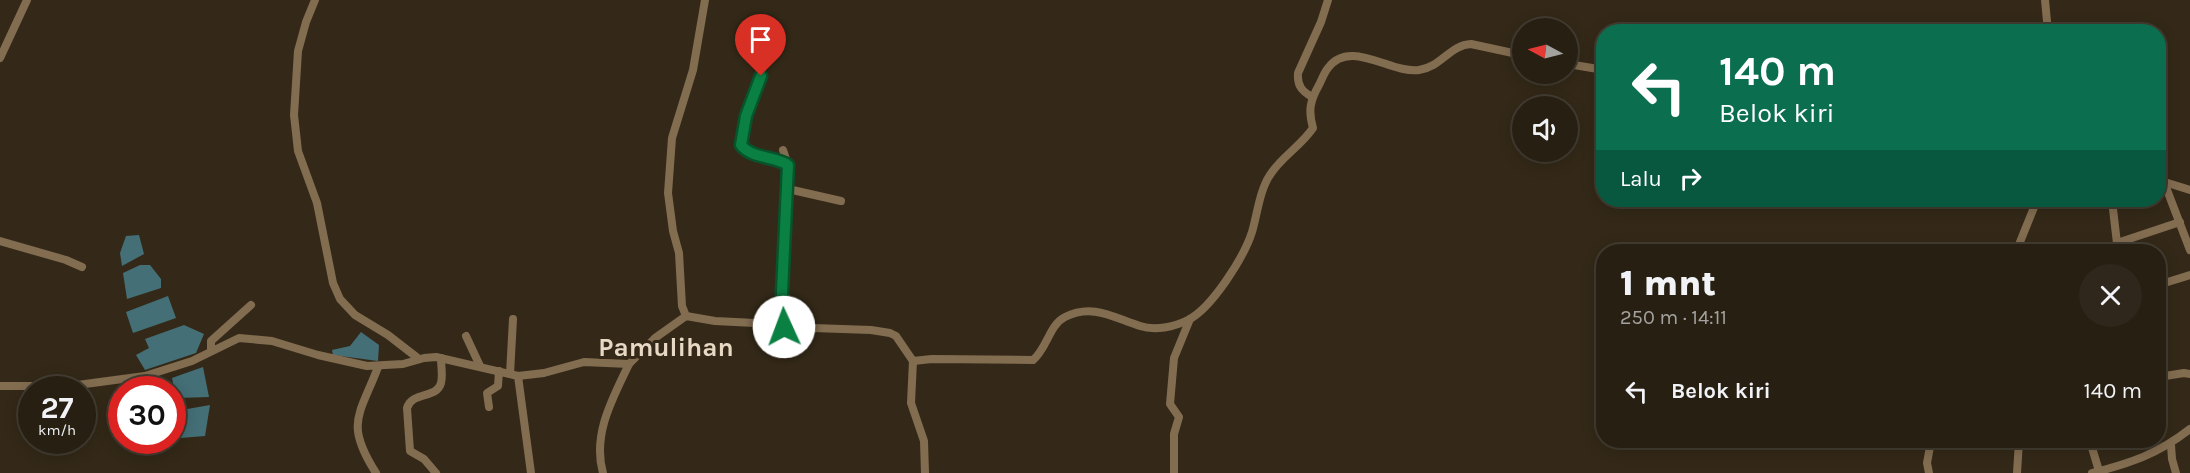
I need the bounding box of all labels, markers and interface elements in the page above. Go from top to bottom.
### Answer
pin [735,14,786,76]
north arrow [1512,18,1578,84]
map controls [1512,18,1578,162]
icon: arrive [744,23,777,56]
text: 140 m [1719,46,1836,96]
icon: left [1620,48,1698,126]
button: sound [1512,96,1578,162]
text: Belok kiri [1719,97,1835,129]
icon: right [1674,162,1707,195]
text: Lalu [1620,166,1662,192]
text: 1 mnt [1620,262,1716,304]
button: close [2079,264,2142,327]
position arrow [752,295,816,359]
text: 250 m · 14:11 [1620,306,1727,329]
district label: Pamulihan [598,332,734,363]
icon: left [1620,375,1653,408]
speed limit sign: 30 [108,376,186,454]
text: Belok kiri [1671,378,1771,404]
text: 140 m [2084,378,2142,404]
text: 27 [40,390,74,426]
text: km/h [38,421,76,439]

